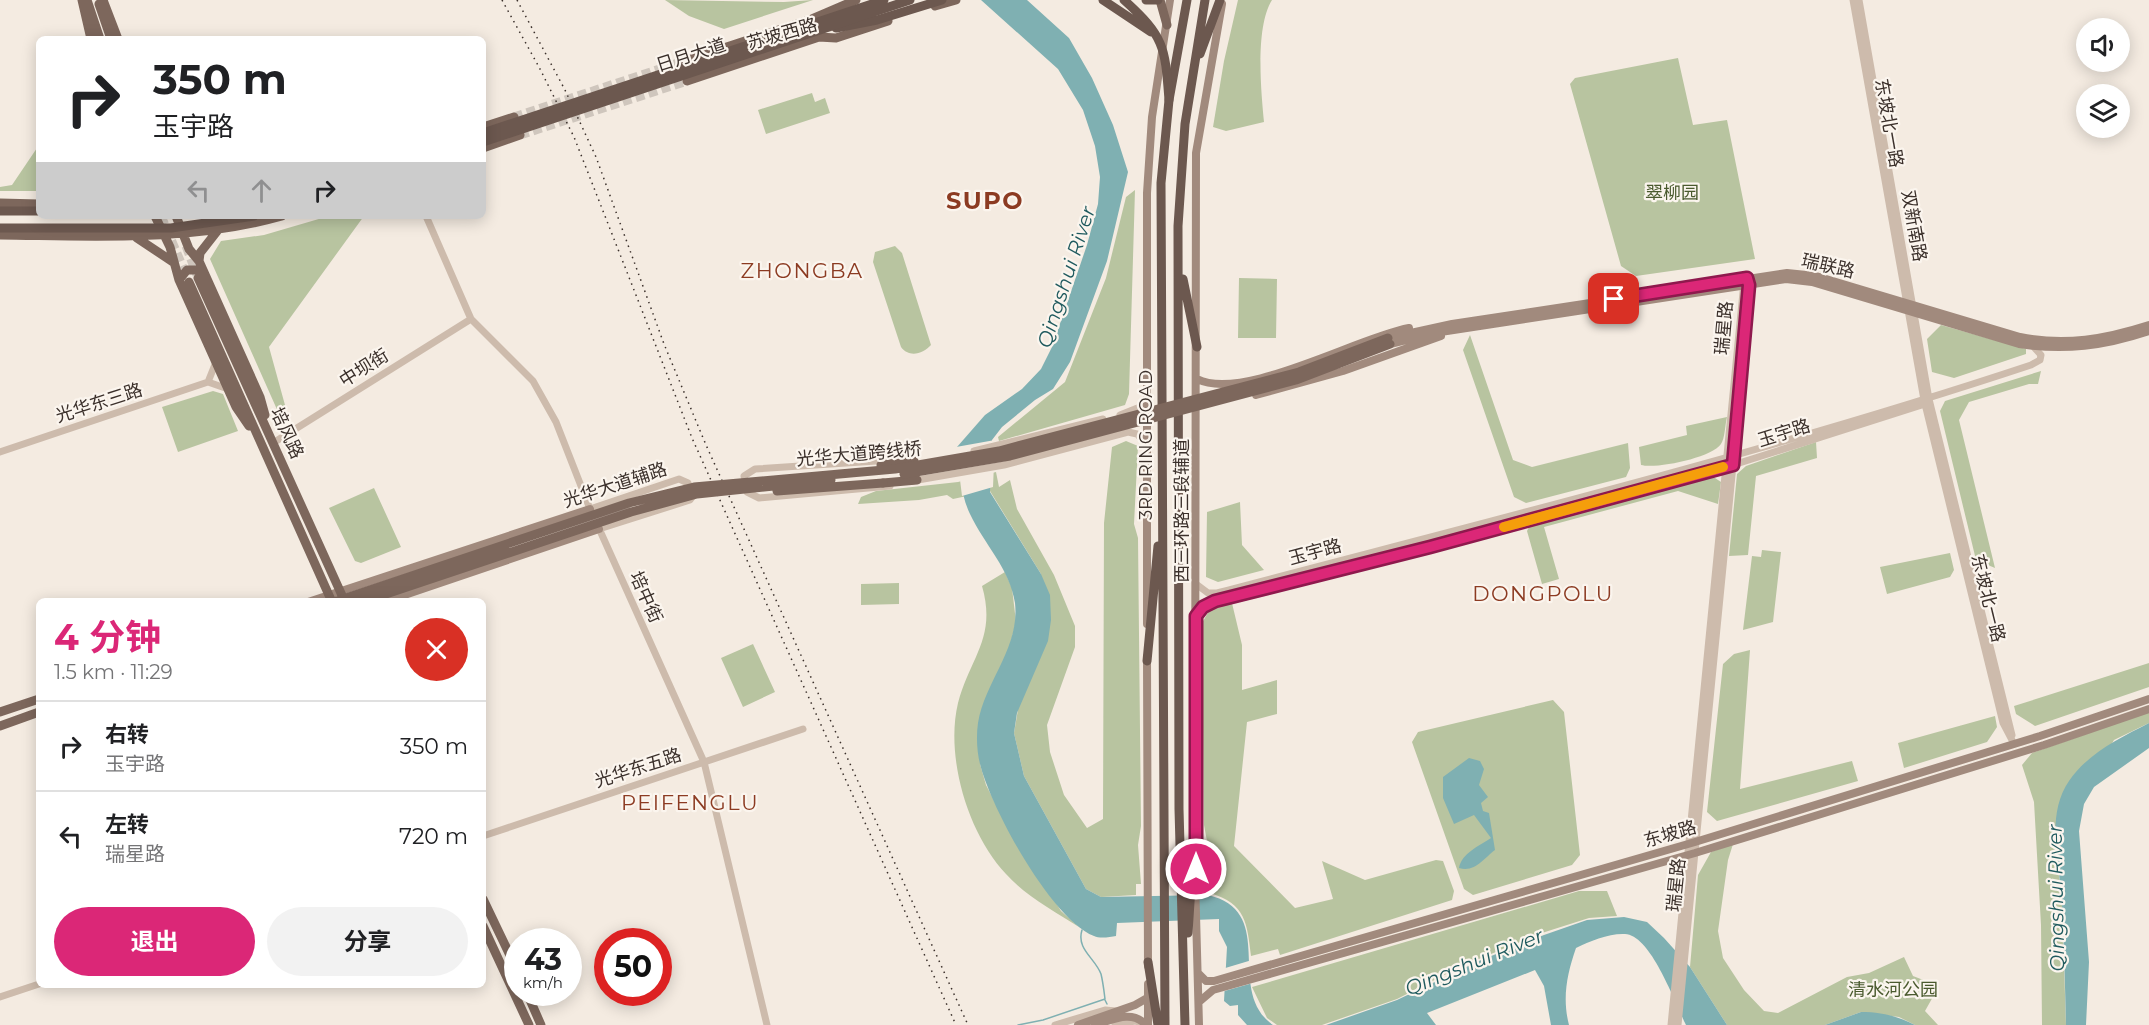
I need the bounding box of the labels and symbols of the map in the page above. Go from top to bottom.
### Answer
street label: 苏坡西路 [744,14,820,54]
street label: 日月大道 [653,33,729,77]
street label: 东坡北一路 [1870,77,1908,169]
park label: 翠柳园 [1645,182,1699,204]
district label: SUPO [946,186,1024,215]
street label: 双新南路 [1897,189,1931,263]
water label: Qingshui River [1032,202,1100,351]
street label: 瑞联路 [1799,249,1857,283]
district label: ZHONGBA [741,258,863,283]
pin [1588,273,1639,324]
street label: 瑞星路 [1711,300,1737,356]
street label: 中坝街 [335,344,393,392]
street label: 3RD RING ROAD [1135,370,1157,520]
street label: 光华东三路 [53,379,145,427]
street label: 培风路 [266,404,308,462]
street label: 玉宇路 [1755,415,1813,451]
street label: 光华大道跨线桥 [795,438,923,470]
street label: 西三环路三段辅道 [1171,439,1193,583]
street label: 光华大道辅路 [560,458,670,512]
street label: 玉宇路 [1286,534,1344,570]
street label: 东坡北一路 [1966,552,2010,644]
street label: 培中街 [625,568,667,626]
district label: DONGPOLU [1472,581,1614,606]
street label: 光华东五路 [592,744,684,792]
district label: PEIFENGLU [621,790,759,815]
street label: 东坡路 [1641,816,1699,852]
water label: Qingshui River [2043,823,2069,972]
position arrow [1164,837,1228,901]
street label: 瑞星路 [1662,857,1690,913]
water label: Qingshui River [1401,923,1548,1001]
speed limit sign: 50 [594,928,672,1006]
park label: 清水河公园 [1848,979,1938,1001]

